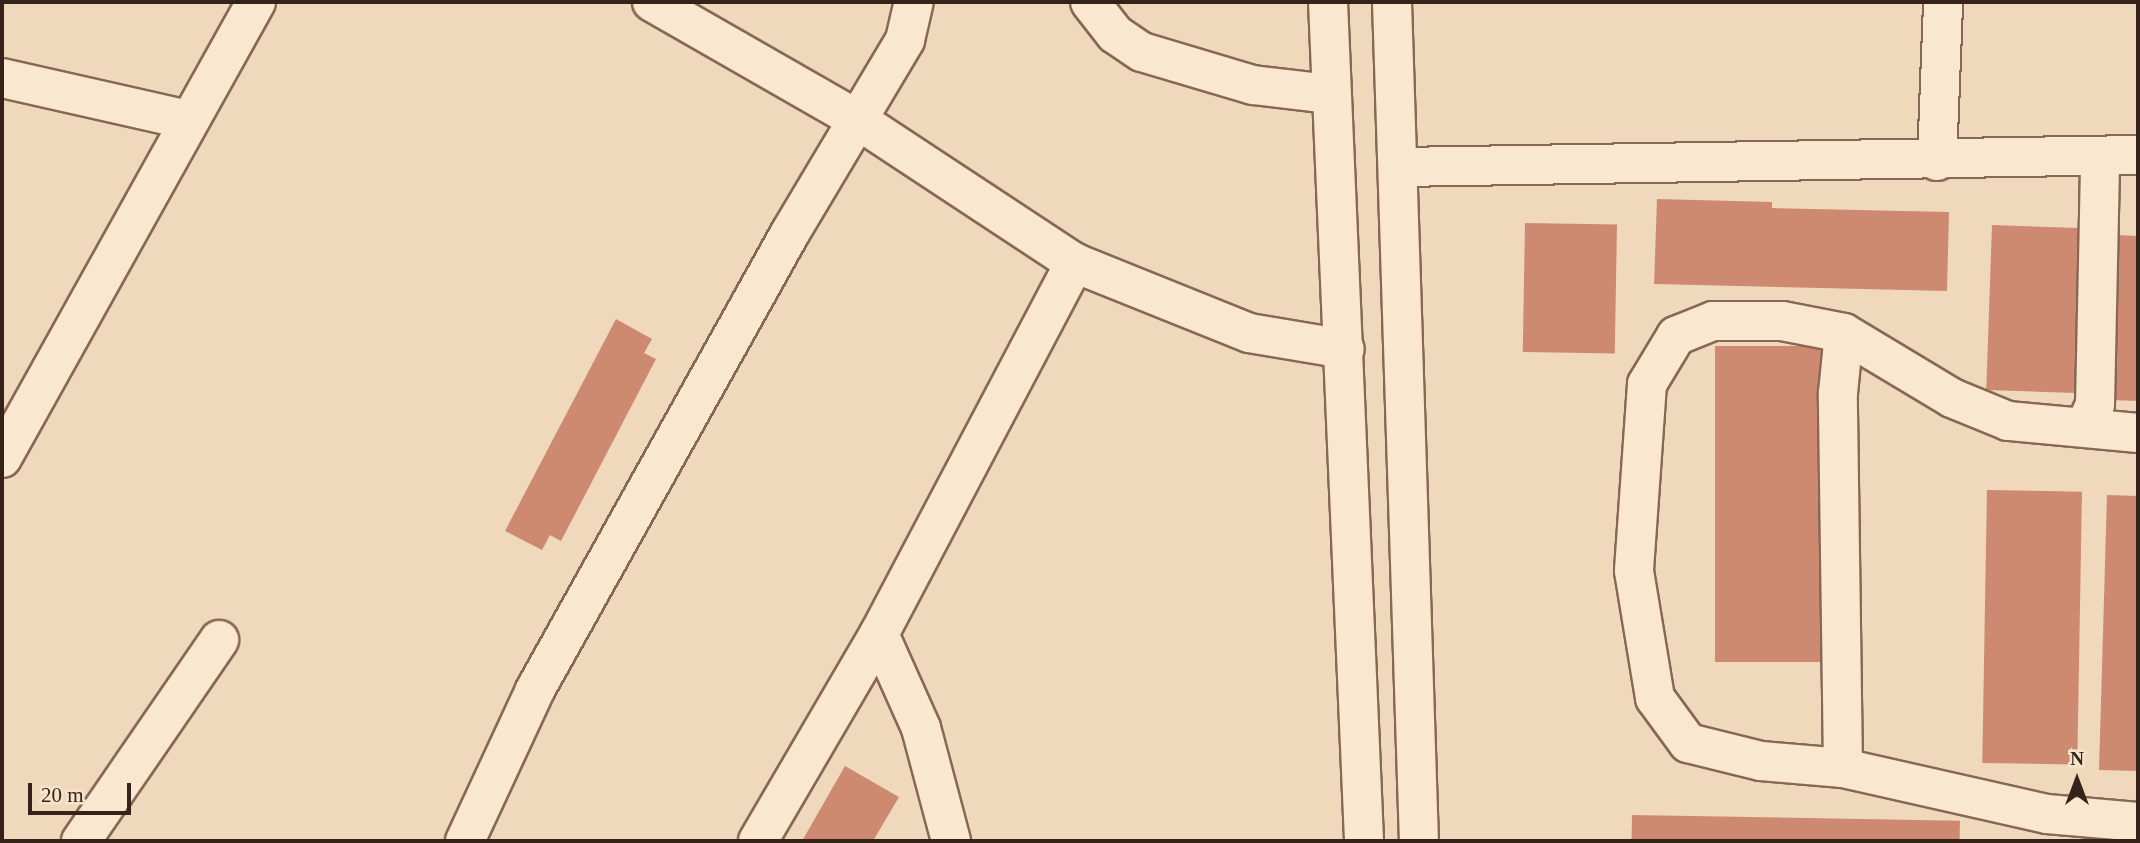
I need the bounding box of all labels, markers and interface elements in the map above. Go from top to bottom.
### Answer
north arrow [2042,745,2112,815]
text: N [2070,748,2084,769]
scale bar [32,770,135,814]
text: 20 m [41,783,84,807]

